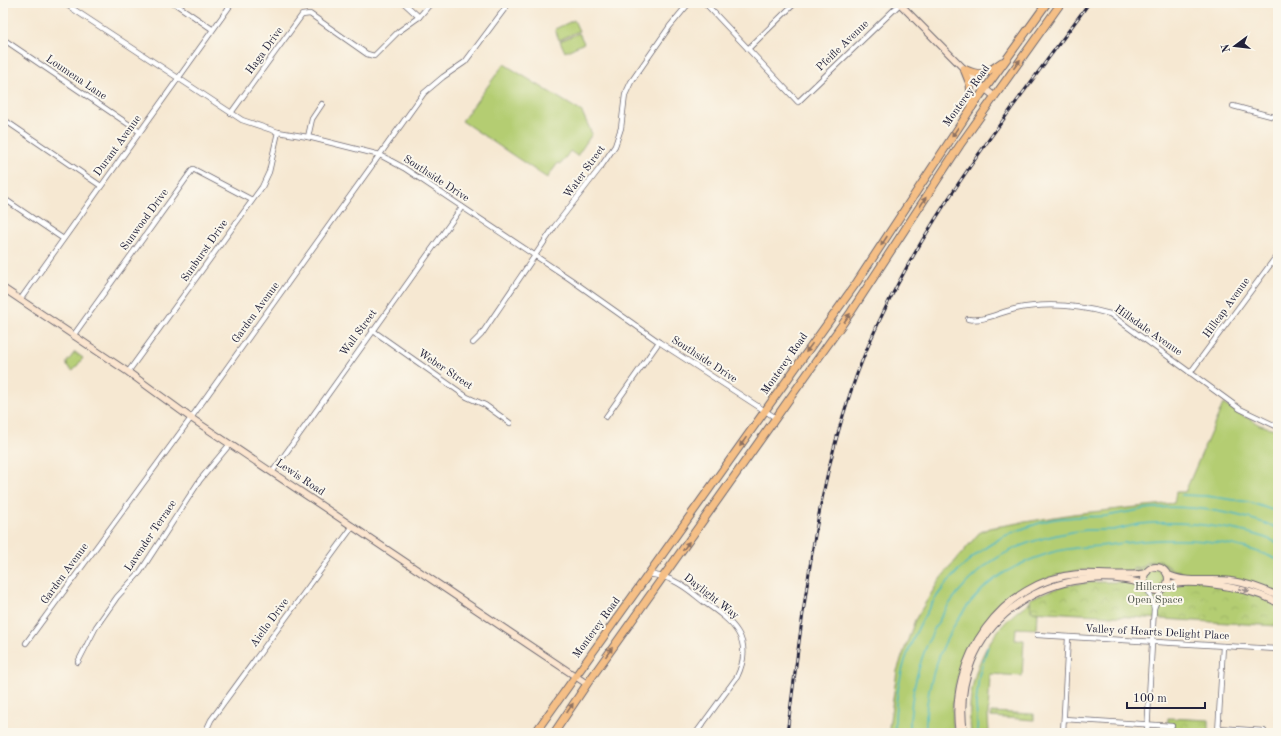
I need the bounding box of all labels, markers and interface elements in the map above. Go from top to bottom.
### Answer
street label: Pfeifle Avenue [815,18,871,74]
street label: Haga Drive [244,26,286,76]
north arrow [1215,26,1255,66]
text: N [1220,42,1233,54]
street label: Loumena Lane [44,54,108,102]
one-way arrow [1013,59,1021,70]
street label: Monterey Road [942,63,992,129]
street label: Durant Avenue [92,114,144,178]
one-way arrow [951,127,959,138]
street label: Water Street [562,144,608,200]
street label: Southside Drive [401,154,471,204]
street label: Sunwood Drive [119,187,171,253]
one-way arrow [919,197,927,207]
street label: Sunburst Drive [180,218,230,284]
one-way arrow [880,235,887,247]
street label: Hillcap Avenue [1202,276,1252,340]
street label: Garden Avenue [230,280,282,346]
street label: Hillsdale Avenue [1112,304,1184,358]
street label: Wall Street [339,308,380,358]
one-way arrow [843,312,851,323]
street label: Monterey Road [760,331,810,397]
street label: Southside Drive [669,335,739,385]
one-way arrow [805,342,814,353]
street label: Weber Street [416,348,474,392]
one-way arrow [739,437,747,447]
street label: Lewis Road [274,458,327,498]
street label: Lavender Terrace [123,498,179,574]
one-way arrow [682,540,690,551]
street label: Garden Avenue [39,541,91,607]
street label: Daylight Way [681,572,741,622]
park label: Hillcrest Open Space [1127,582,1183,606]
one-way arrow [1238,588,1251,594]
street label: Monterey Road [571,595,623,661]
street label: Aiello Drive [249,597,291,649]
street label: Valley of Hearts Delight Place [1084,624,1230,642]
one-way arrow [605,647,614,658]
scale bar [1127,684,1205,710]
text: 100 m [1133,693,1167,705]
one-way arrow [567,703,574,714]

